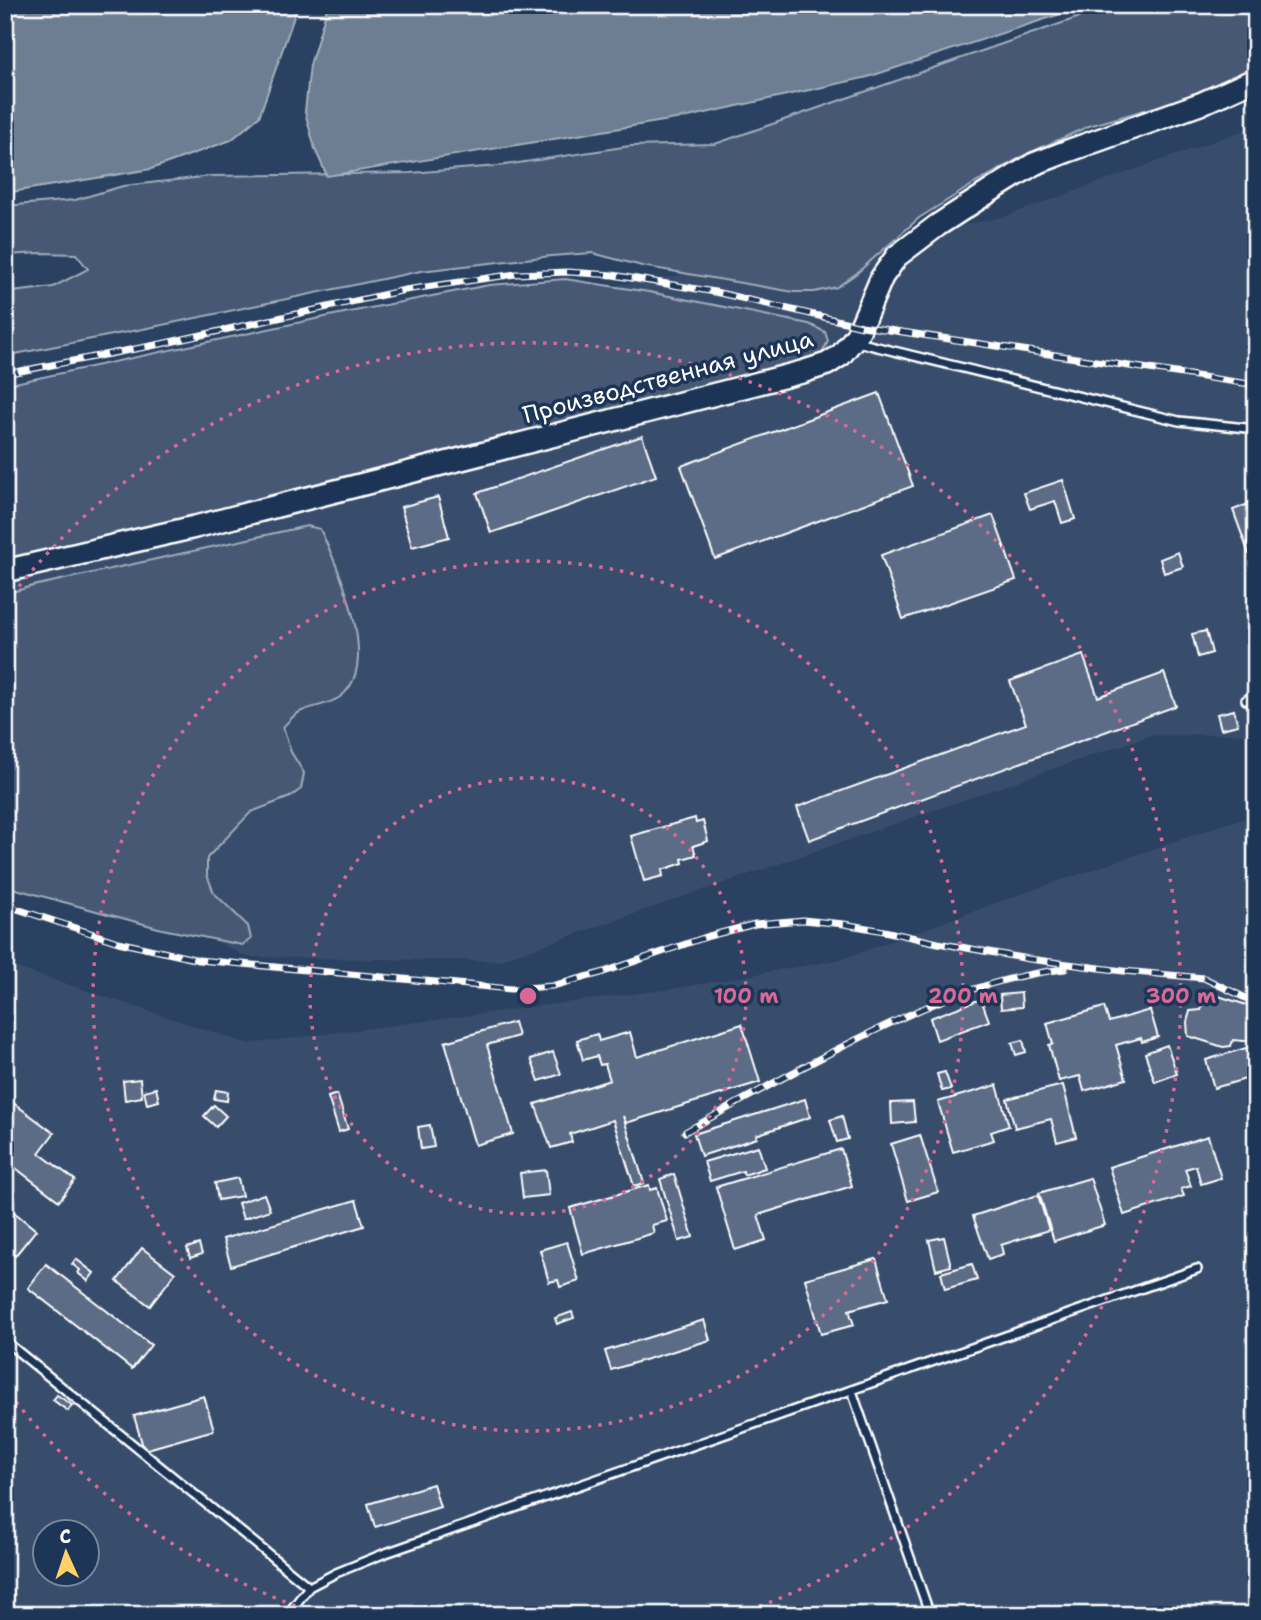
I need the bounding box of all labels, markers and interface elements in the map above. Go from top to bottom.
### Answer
street label: Производственная улица [519,323,817,431]
text: 100 m [714,982,778,1010]
text: 200 m [928,982,998,1010]
text: 300 m [1146,982,1216,1010]
centre of rings [516,984,540,1008]
north arrow [32,1518,102,1588]
text: С [59,1524,72,1549]

